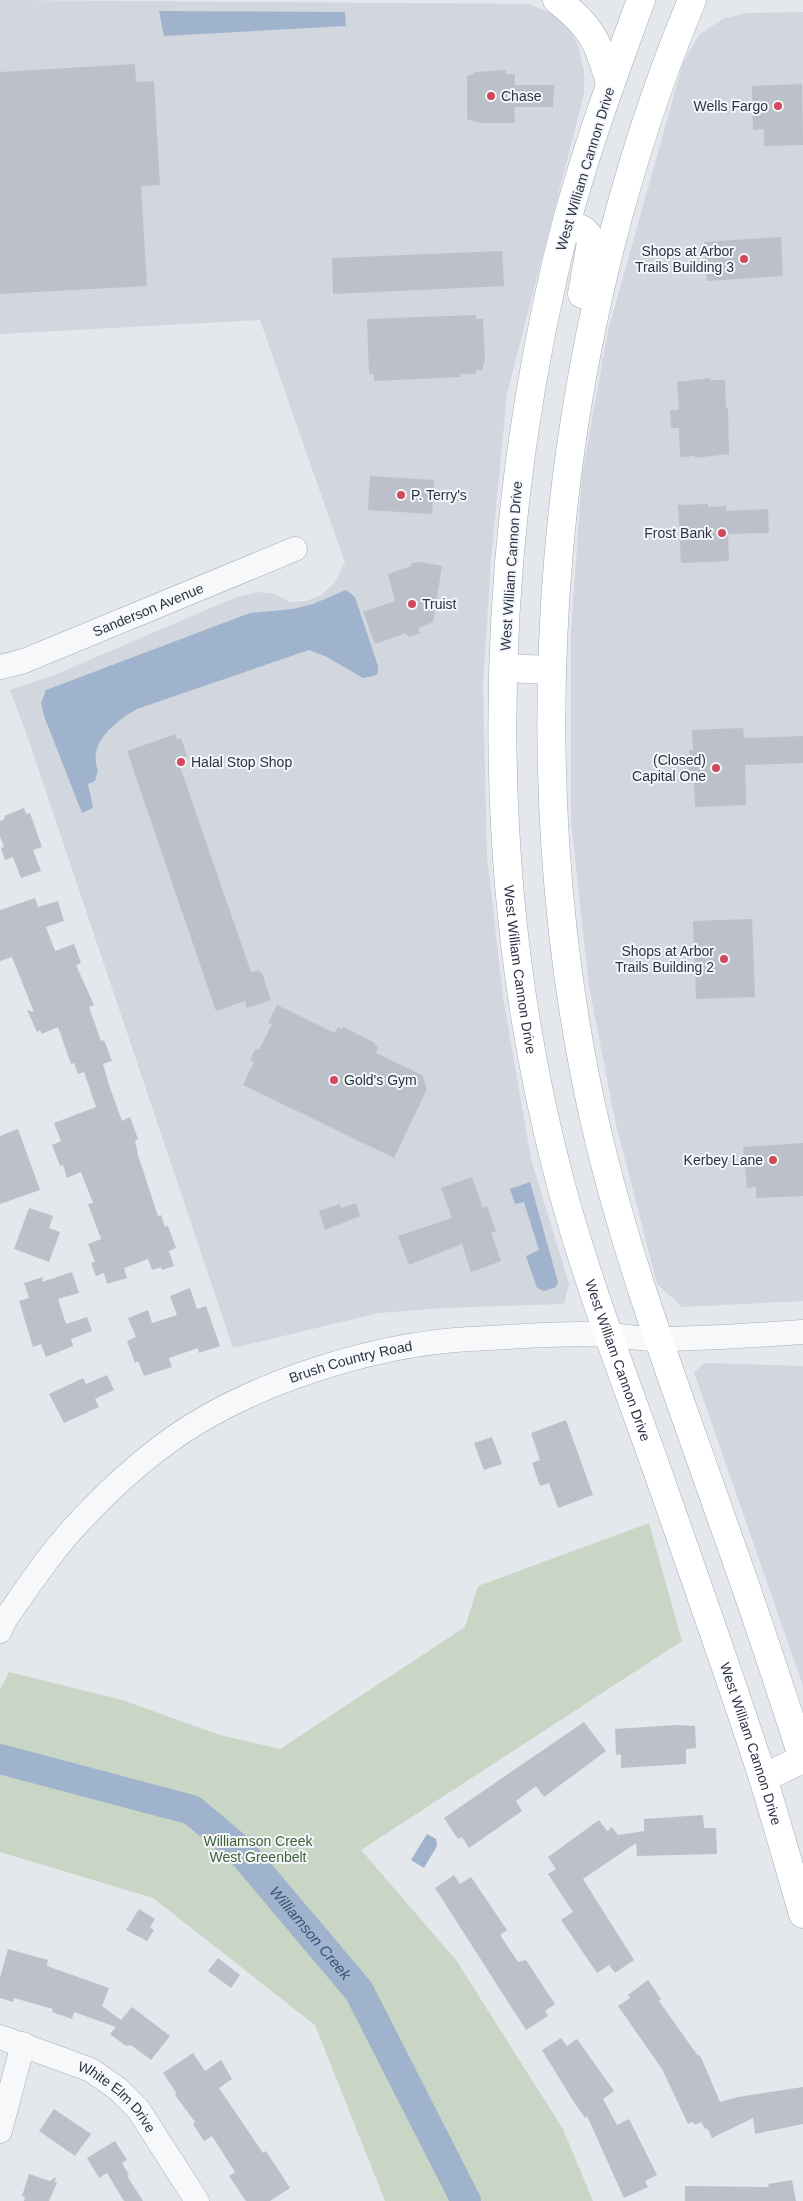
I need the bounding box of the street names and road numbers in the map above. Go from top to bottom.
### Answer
street label: West William Cannon Drive [552,85,618,253]
street label: West William Cannon Drive [497,480,525,651]
street label: Sanderson Avenue [90,580,206,640]
street label: West William Cannon Drive [501,884,539,1055]
street label: West William Cannon Drive [582,1277,654,1443]
street label: Brush Country Road [287,1338,413,1386]
street label: West William Cannon Drive [717,1660,785,1827]
street label: White Elm Drive [76,2058,159,2135]

